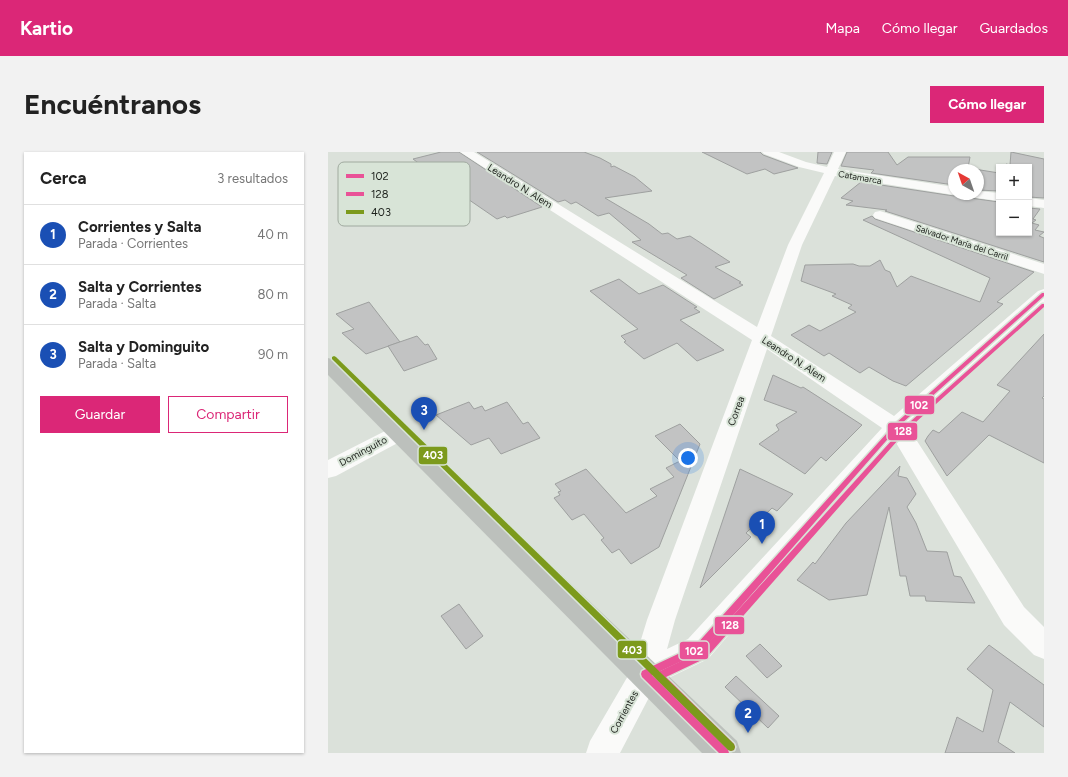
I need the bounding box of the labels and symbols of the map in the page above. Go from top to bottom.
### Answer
street label: Leandro N. Alem [485,161,555,211]
legend [338,162,470,226]
north arrow [948,164,984,200]
street label: Catamarca [837,168,883,186]
text: 102 [371,170,389,183]
text: 128 [371,188,389,201]
text: 403 [371,206,391,219]
street label: Salvador María del Carril [914,222,1010,262]
street label: Leandro N. Alem [759,333,829,385]
street label: Correa [725,395,747,427]
line badge: 102 [904,395,935,415]
pin: 3 [411,397,437,430]
text: 102 [910,399,928,412]
line badge: 128 [887,422,918,441]
text: 128 [894,425,912,438]
street label: Dominguito [337,433,389,469]
line badge: 403 [418,446,448,465]
your location [678,448,698,468]
text: 403 [423,449,443,462]
pin: 1 [749,511,775,544]
line badge: 128 [714,616,745,635]
text: 128 [721,619,739,632]
line badge: 403 [617,640,647,659]
line badge: 102 [679,641,709,660]
text: 403 [622,644,642,657]
text: 102 [685,645,703,658]
street label: Corrientes [607,688,641,736]
pin: 2 [735,700,761,733]

